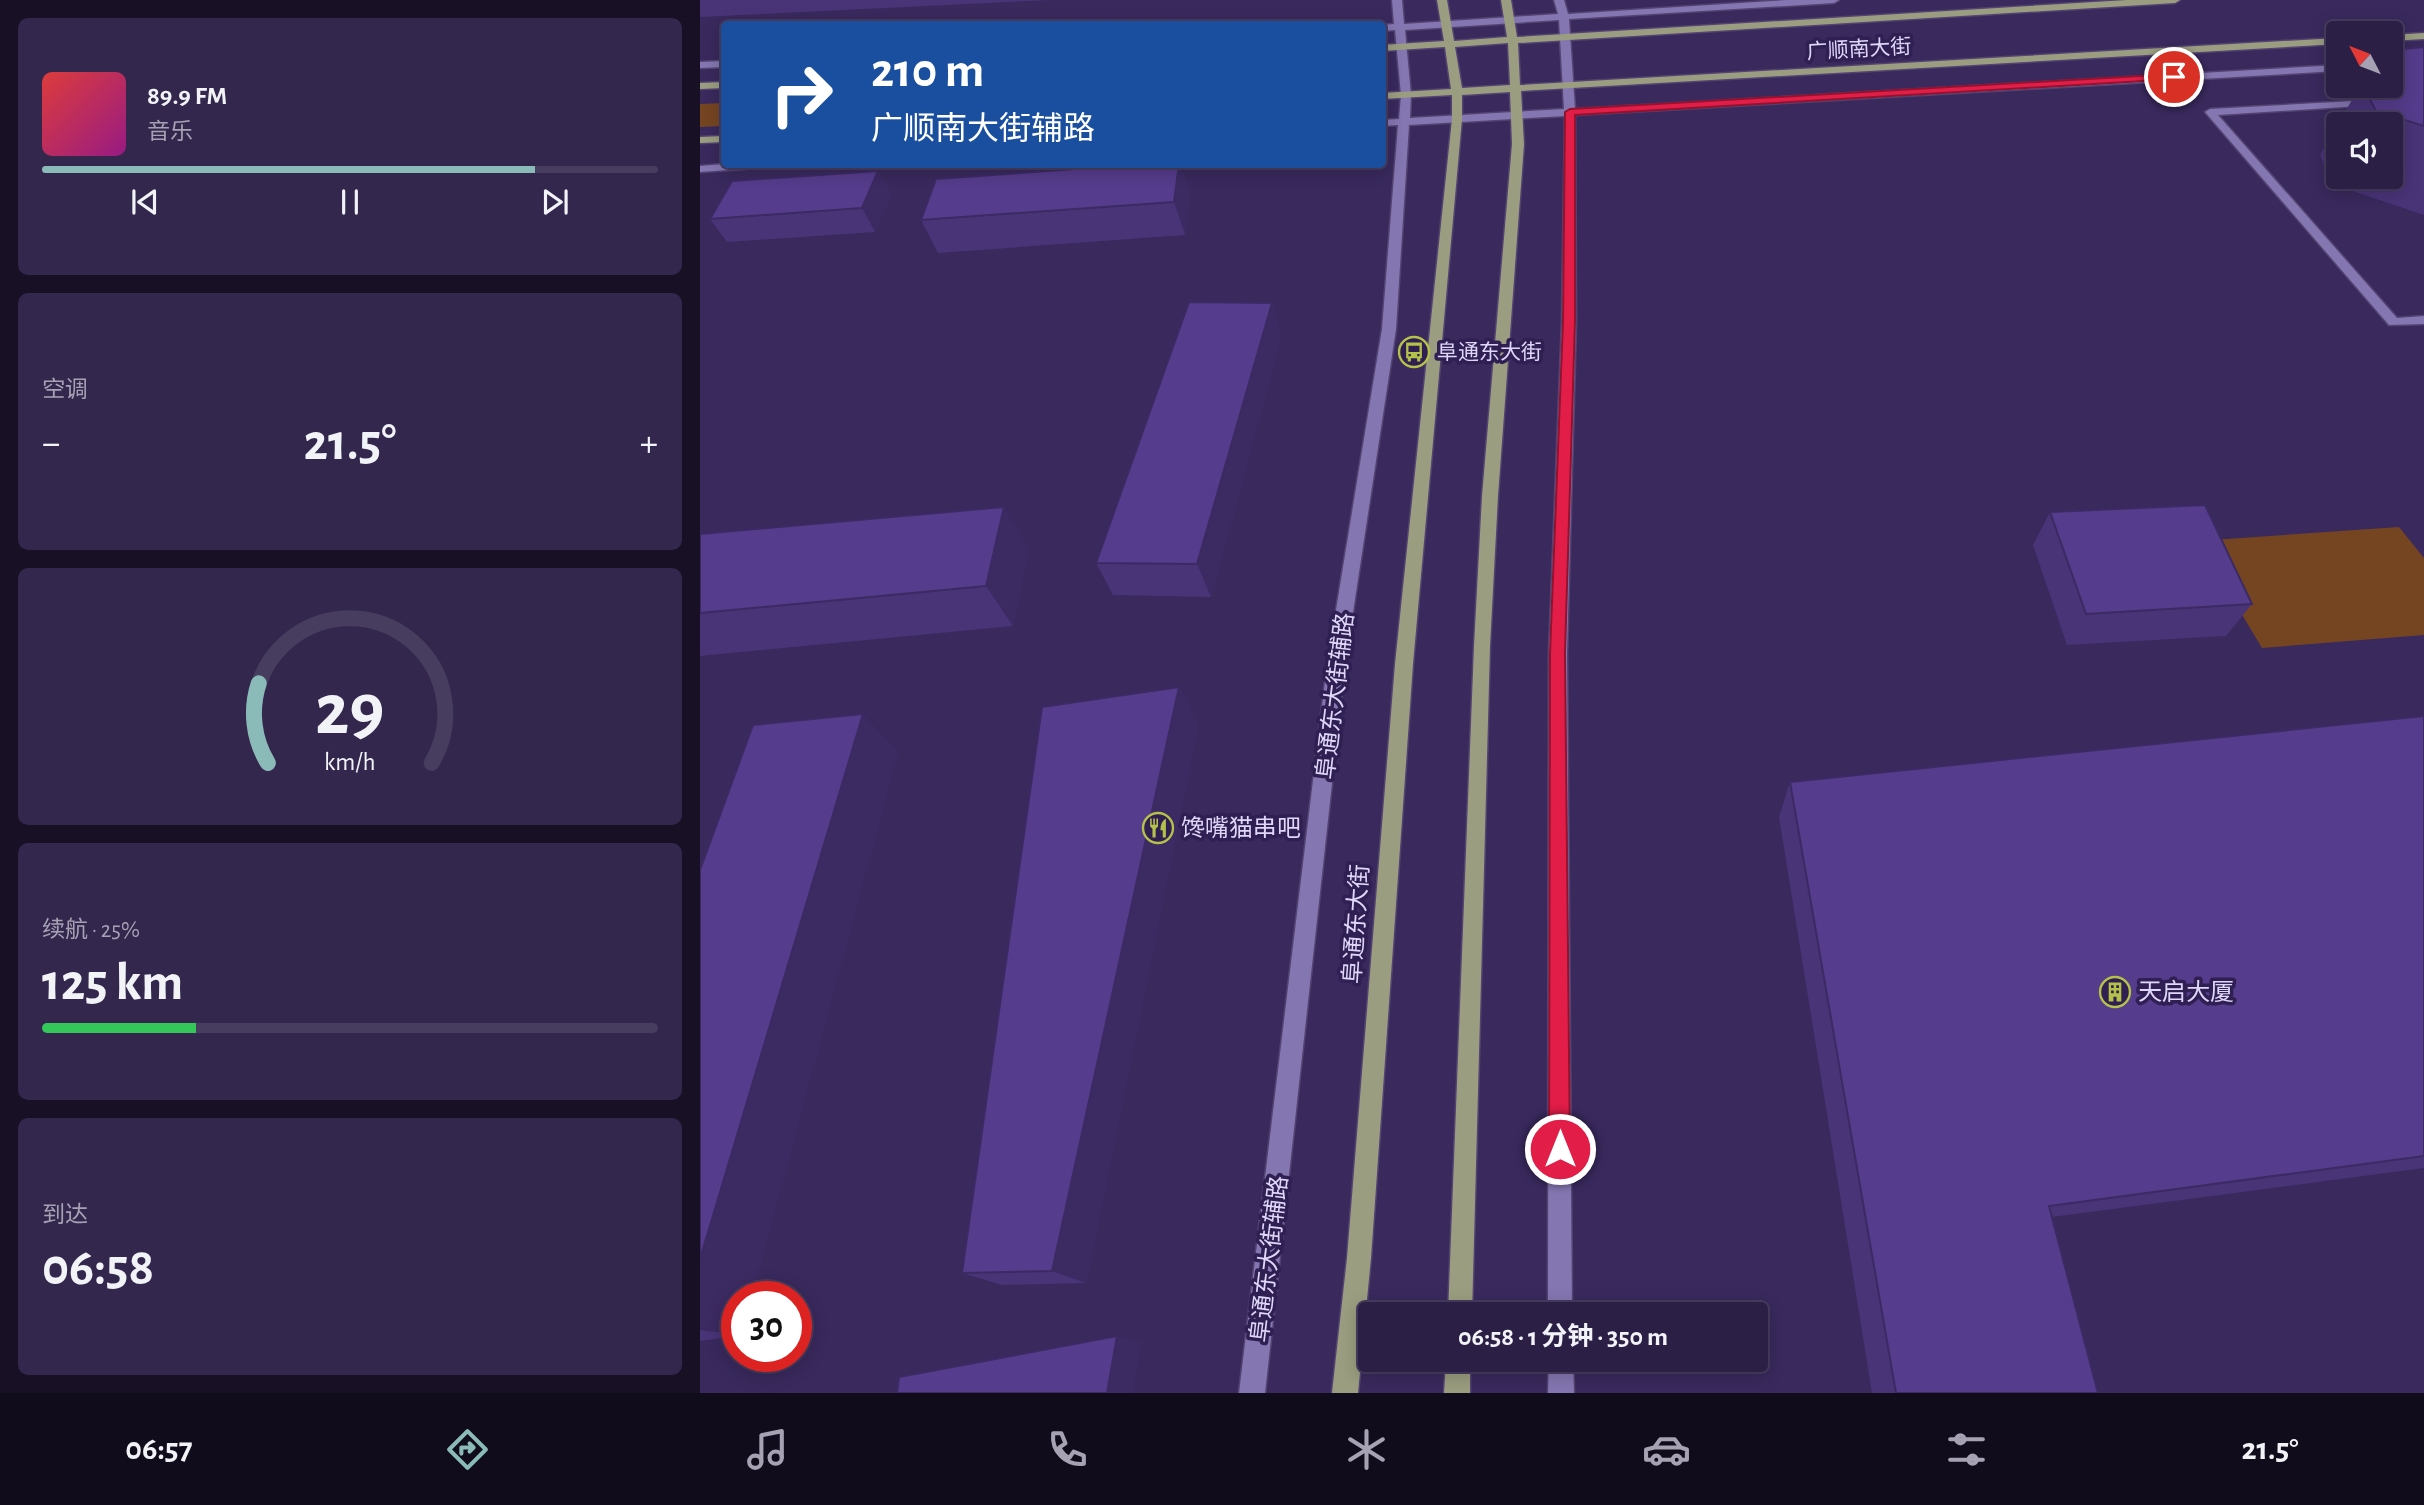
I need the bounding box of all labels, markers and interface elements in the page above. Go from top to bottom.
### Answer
north arrow [2326,21,2403,98]
map controls [2326,21,2403,189]
street label: 广顺南大街 [1806,35,1912,63]
text: 210 m [871,47,984,96]
pin [2144,47,2204,107]
icon: right [756,49,847,140]
icon: arrive [2155,58,2193,96]
text: 89.9 FM [147,83,227,109]
button: sound [2326,112,2403,189]
text: 广顺南大街辅路 [871,113,1095,145]
text: 音乐 [147,121,193,144]
icon: previous [126,183,164,221]
icon: pause [331,183,369,221]
icon: next [536,183,574,221]
bus stop icon: 阜通东大街 [1397,335,1431,369]
place label: 阜通东大街 [1437,341,1542,363]
text: 空调 [42,379,88,402]
text: 21.5° [304,417,396,469]
text: − [42,425,60,463]
text: + [640,425,658,463]
street label: 阜通东大街辅路 [1312,611,1358,781]
text: 29 [315,675,385,748]
text: km/h [324,749,376,774]
restaurant icon: 馋嘴猫串吧 [1141,811,1175,845]
place label: 馋嘴猫串吧 [1181,815,1301,841]
street label: 阜通东大街 [1339,863,1373,985]
text: 续航 · 25% [42,919,140,942]
text: 125 km [42,957,183,1009]
building icon: 天启大厦 [2098,975,2132,1009]
place label: 天启大厦 [2138,979,2234,1005]
position arrow [1523,1112,1597,1186]
street label: 阜通东大街辅路 [1246,1174,1292,1344]
text: 到达 [42,1204,88,1227]
text: 06:58 [42,1242,154,1294]
speed limit sign: 30 [721,1281,812,1372]
text: 06:58 · 1 分钟 · 350 m [1458,1324,1668,1350]
icon: directions [443,1425,492,1474]
icon: music [743,1425,792,1474]
icon: phone [1043,1425,1092,1474]
icon: climate [1342,1425,1391,1474]
icon: car [1642,1425,1691,1474]
icon: filters [1942,1425,1991,1474]
text: 06:57 [125,1433,192,1465]
text: 21.5° [2242,1433,2299,1465]

